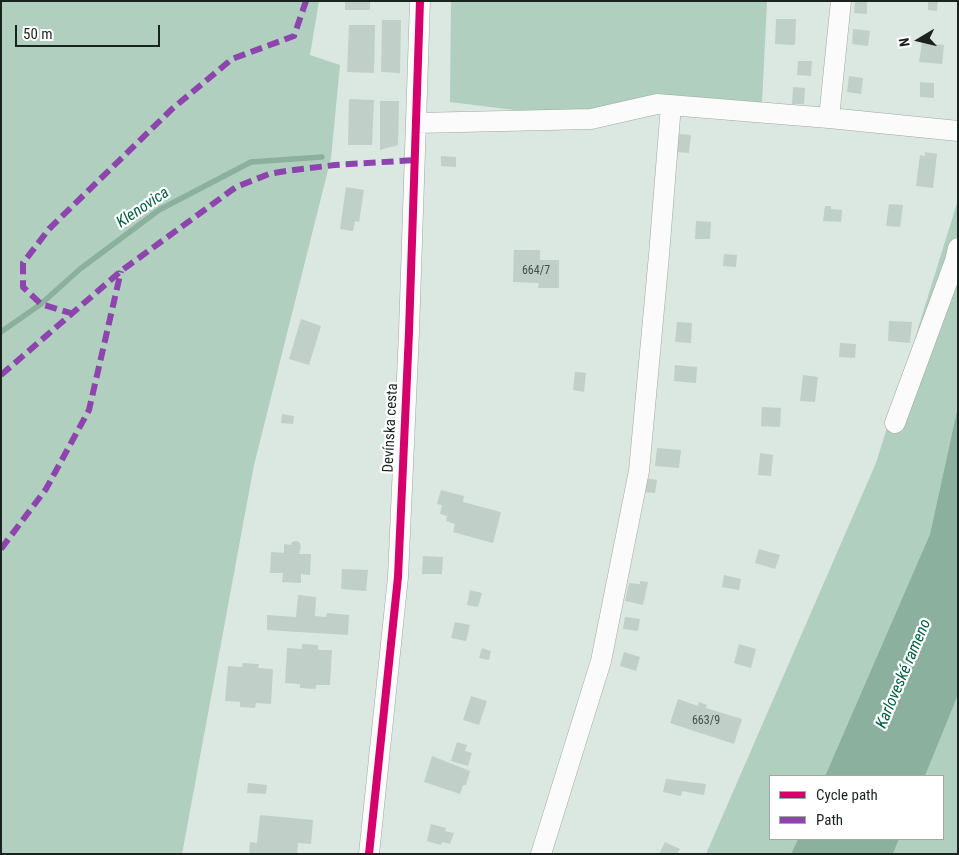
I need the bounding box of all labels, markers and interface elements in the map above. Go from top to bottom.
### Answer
scale bar [18,15,162,47]
north arrow [894,15,944,65]
text: 50 m [23,25,53,43]
text: N [896,37,913,48]
water label: Klenovica [113,183,173,233]
house number: 664/7 [522,264,550,278]
street label: Devínska cesta [380,383,402,473]
water label: Karloveské rameno [872,617,936,731]
house number: 663/9 [692,714,720,728]
legend [769,775,944,840]
text: Cycle path [816,786,878,804]
text: Path [816,811,843,829]

